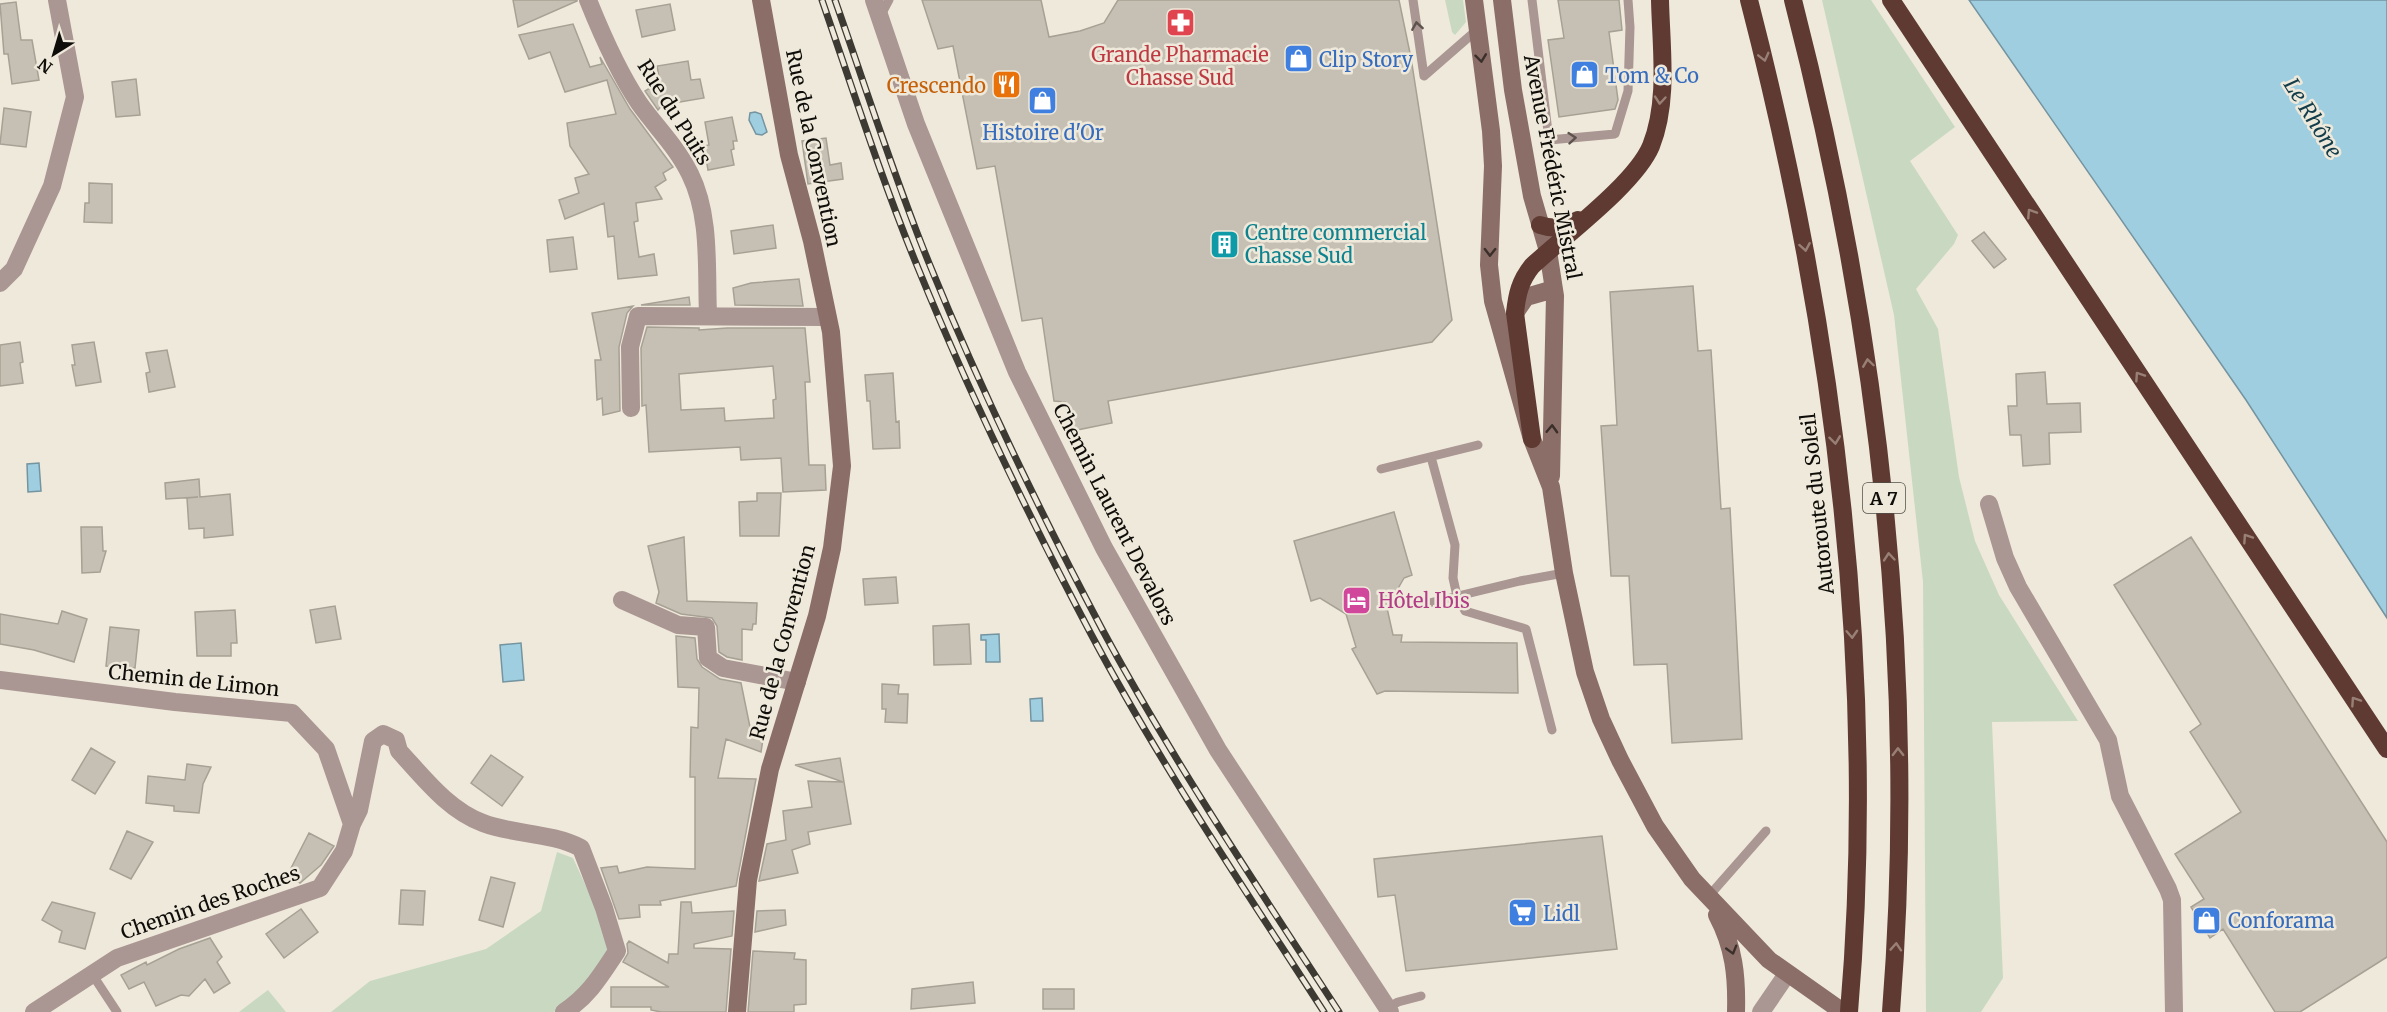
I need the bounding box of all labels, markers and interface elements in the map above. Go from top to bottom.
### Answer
pharmacy icon: Grande Pharmacie Chasse Sud [1164,7,1196,39]
one-way arrow [1411,21,1424,31]
north arrow [24,24,84,84]
place label: Grande Pharmacie Chasse Sud [1091,42,1269,90]
shop icon: Clip Story [1282,43,1314,75]
street label: Rue de la Convention [781,47,847,249]
place label: Clip Story [1319,47,1413,72]
street label: Avenue Frédéric Mistral [1519,51,1587,282]
one-way arrow [1756,52,1769,62]
one-way arrow [1475,53,1487,63]
text: N [34,54,56,78]
street label: Rue du Puits [633,55,717,169]
shop icon: Tom & Co [1568,59,1600,91]
place label: Tom & Co [1605,63,1699,88]
restaurant icon: Crescendo [991,69,1023,101]
place label: Crescendo [887,73,986,98]
water label: Le Rhône [2278,73,2348,163]
shop icon: Histoire d'Or [1027,85,1059,117]
one-way arrow [1654,96,1667,105]
place label: Histoire d'Or [982,120,1104,145]
one-way arrow [1567,132,1577,145]
one-way arrow [2027,209,2038,220]
place label: Centre commercial Chasse Sud [1245,220,1427,268]
building icon: Centre commercial Chasse Sud [1208,228,1240,260]
one-way arrow [1799,243,1811,252]
one-way arrow [1483,248,1496,257]
one-way arrow [1862,359,1874,368]
one-way arrow [2135,372,2146,383]
street label: Chemin Laurent Devalors [1048,399,1182,629]
street label: Autoroute du Soleil [1795,412,1839,597]
one-way arrow [1546,424,1559,433]
one-way arrow [1828,435,1840,444]
road number: A 7 [1863,483,1905,513]
one-way arrow [2243,534,2254,545]
street label: Rue de la Convention [744,541,820,743]
one-way arrow [1883,553,1896,562]
hotel icon: Hôtel Ibis [1341,584,1373,616]
place label: Hôtel Ibis [1378,588,1470,613]
one-way arrow [1845,630,1858,639]
street label: Chemin de Limon [107,659,281,701]
one-way arrow [2351,696,2362,707]
one-way arrow [1892,747,1905,756]
street label: Chemin des Roches [117,860,303,944]
supermarket icon: Lidl [1506,897,1538,929]
place label: Lidl [1543,901,1580,926]
shop icon: Conforama [2191,904,2223,936]
place label: Conforama [2228,908,2335,933]
one-way arrow [1889,942,1902,951]
one-way arrow [1725,944,1737,955]

